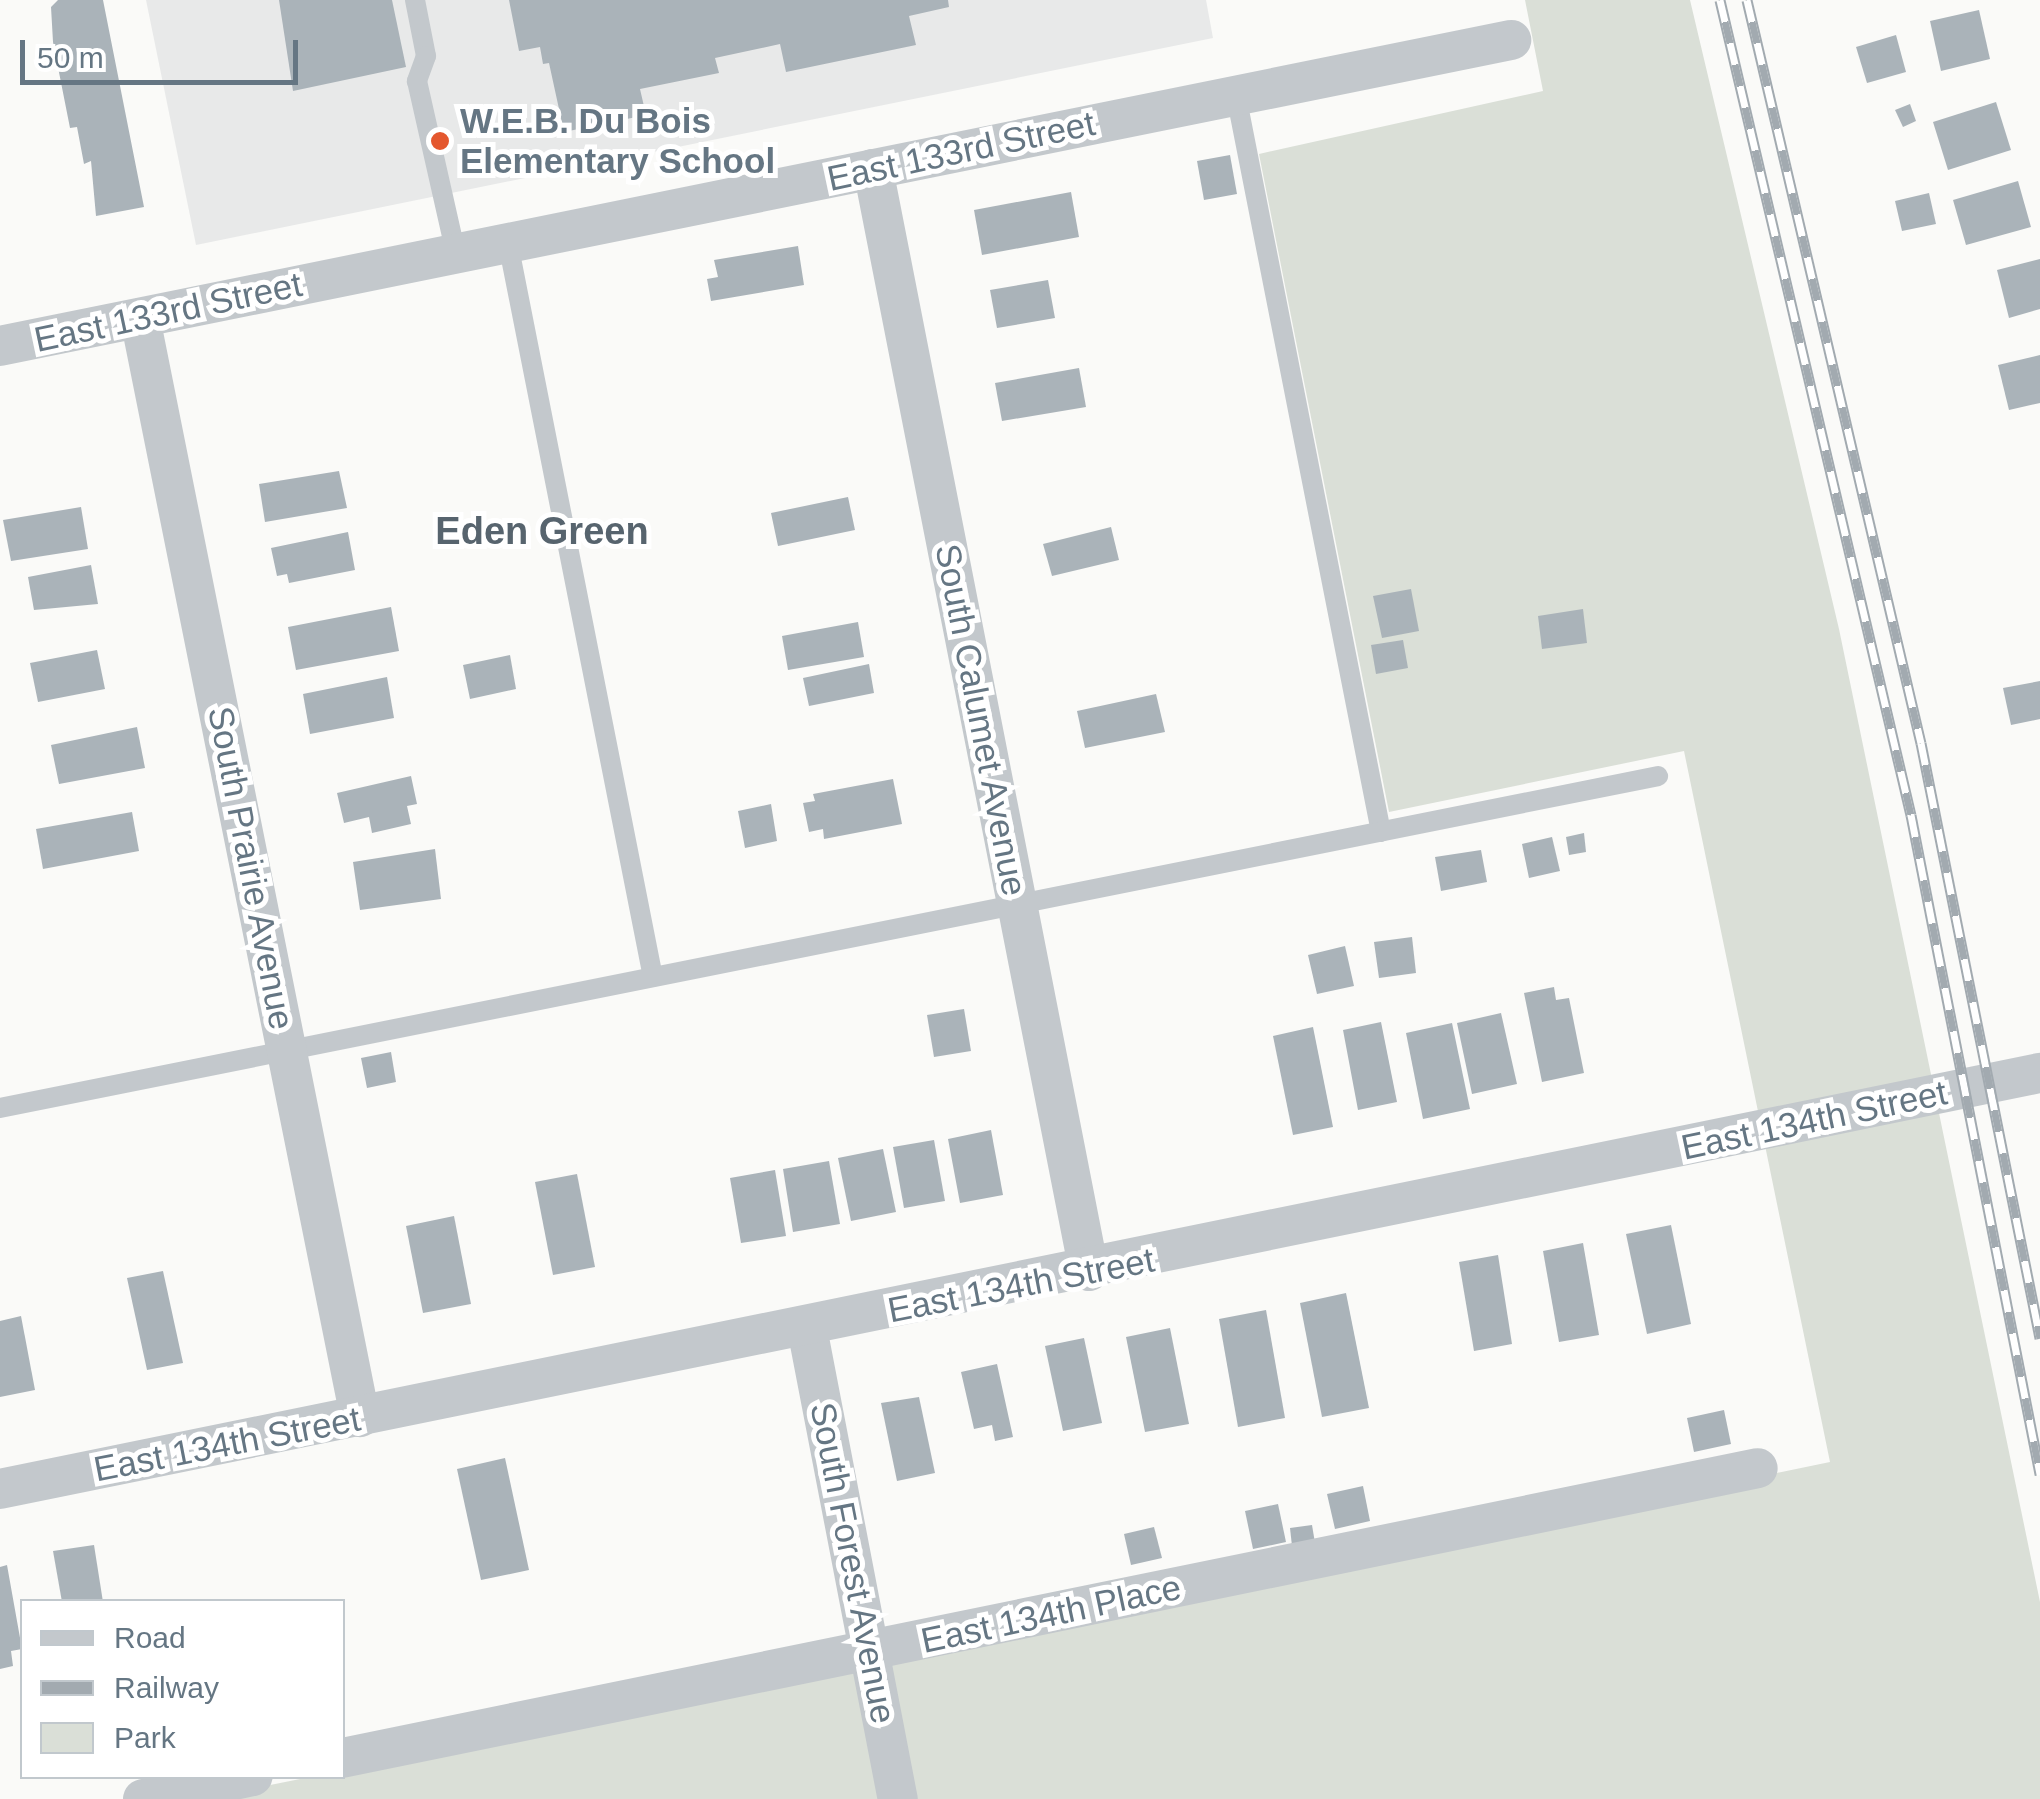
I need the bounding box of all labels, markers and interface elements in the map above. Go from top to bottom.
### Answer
scale bar [25,20,302,82]
text: 50 m [37,41,104,74]
place label: W.E.B. Du Bois Elementary School [460,100,775,182]
street label: East 133rd Street [823,102,1099,200]
marker: W.E.B. Du Bois Elementary School [429,130,451,152]
street label: East 133rd Street [30,263,306,361]
district label: Eden Green [435,509,649,555]
street label: South Calumet Avenue [926,540,1036,900]
street label: South Prairie Avenue [199,702,303,1034]
street label: East 134th Street [1677,1071,1951,1169]
street label: East 134th Street [884,1239,1158,1331]
street label: East 134th Street [90,1398,364,1490]
street label: South Forest Avenue [801,1398,905,1728]
street label: East 134th Place [917,1566,1185,1662]
legend [20,1599,345,1779]
text: Road [114,1621,186,1654]
text: Railway [114,1671,219,1704]
text: Park [114,1721,176,1754]

